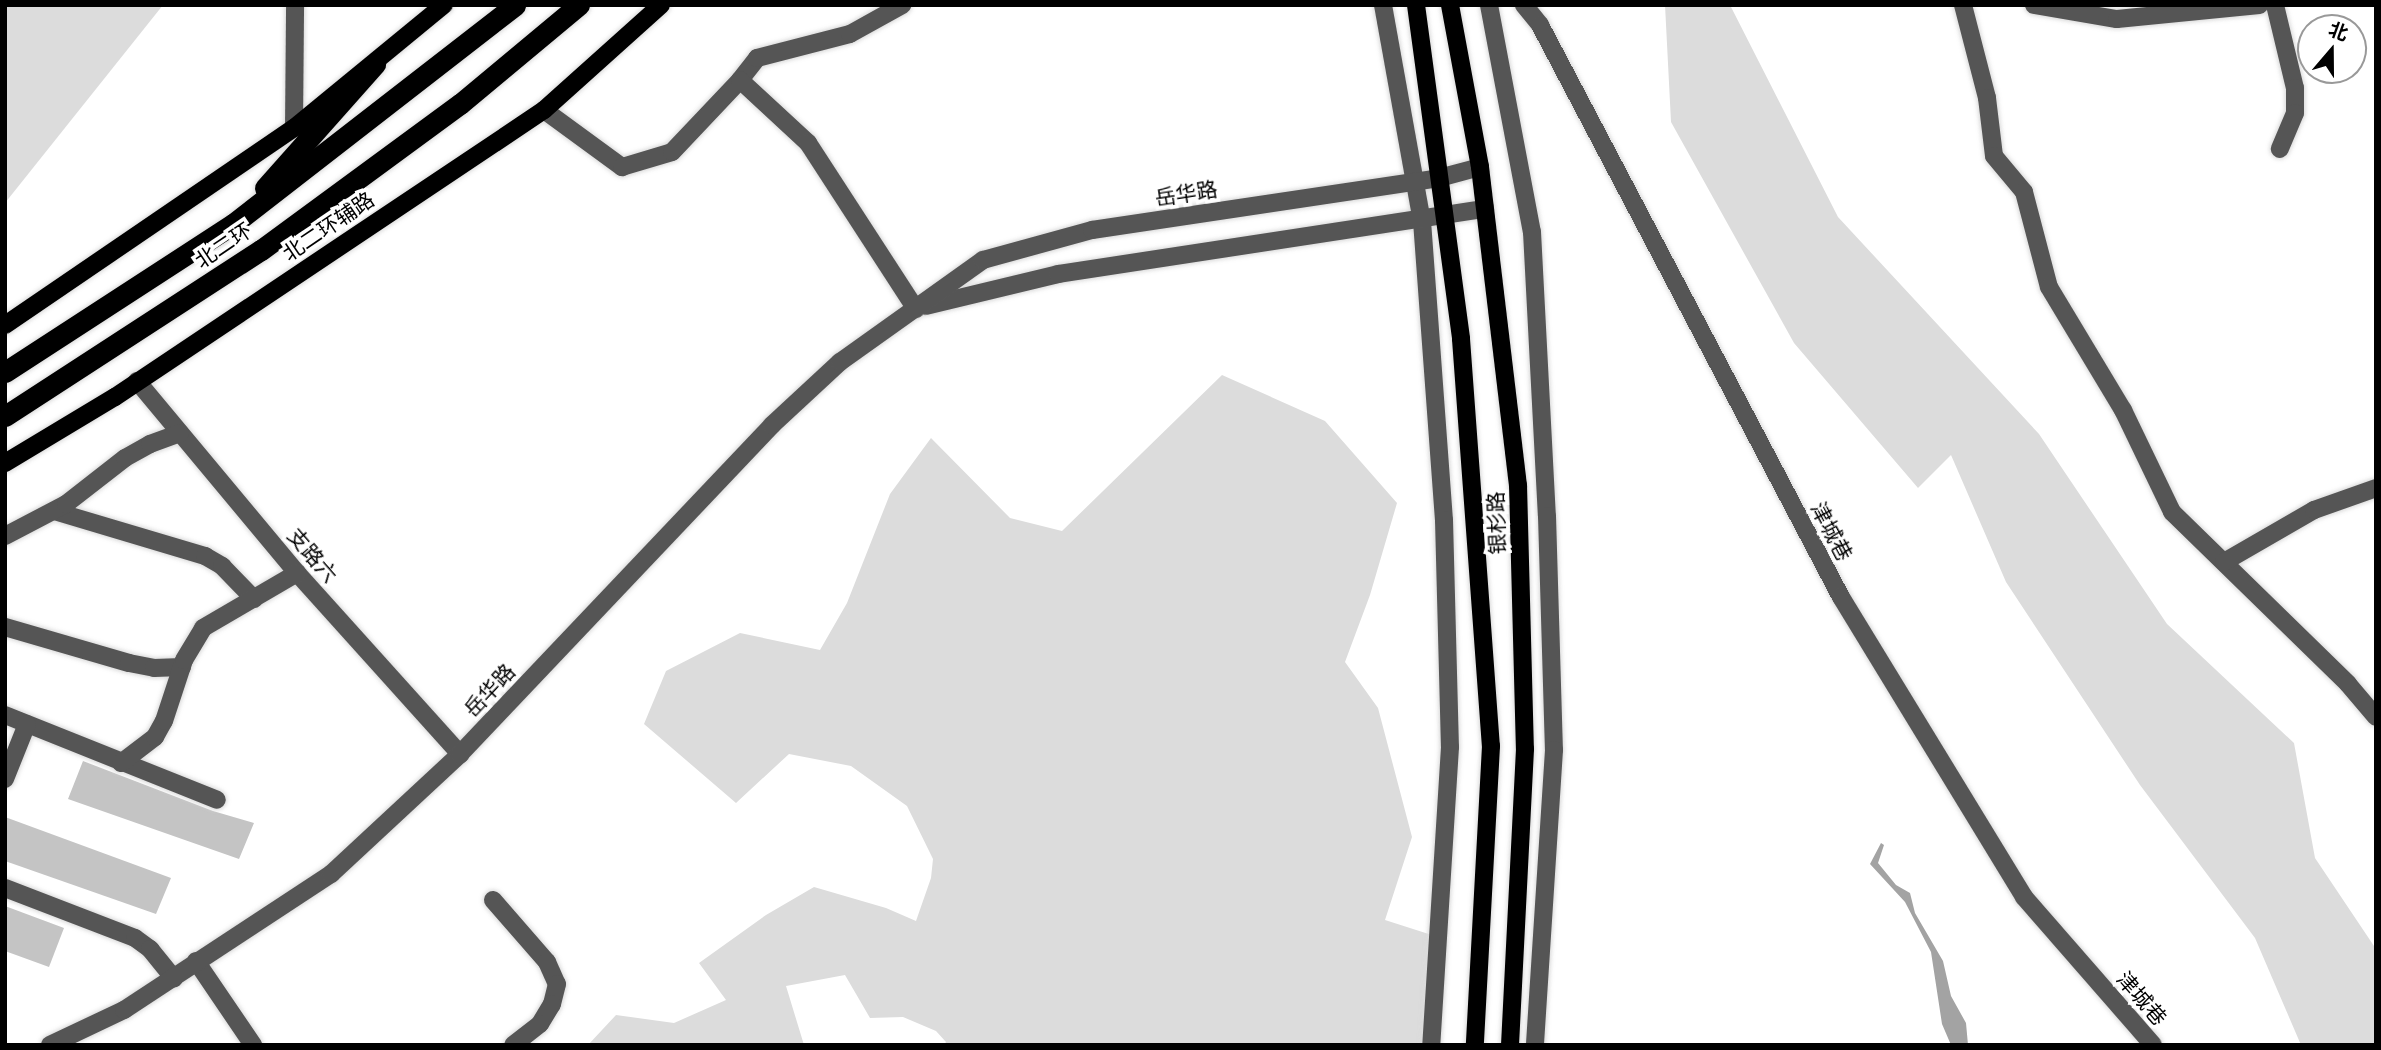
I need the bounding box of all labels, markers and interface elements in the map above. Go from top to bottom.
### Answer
north arrow [2297,14,2367,84]
text: 北 [2325,16,2352,47]
street label: 岳华路 [1153,176,1219,210]
street label: 北二环辅路 [277,186,379,266]
street label: 北二环 [190,217,256,273]
street label: 银杉路 [1482,491,1510,555]
street label: 津城巷 [1806,497,1858,565]
street label: 支路六 [283,523,343,587]
street label: 岳华路 [458,658,520,722]
street label: 津城巷 [2112,966,2172,1030]

